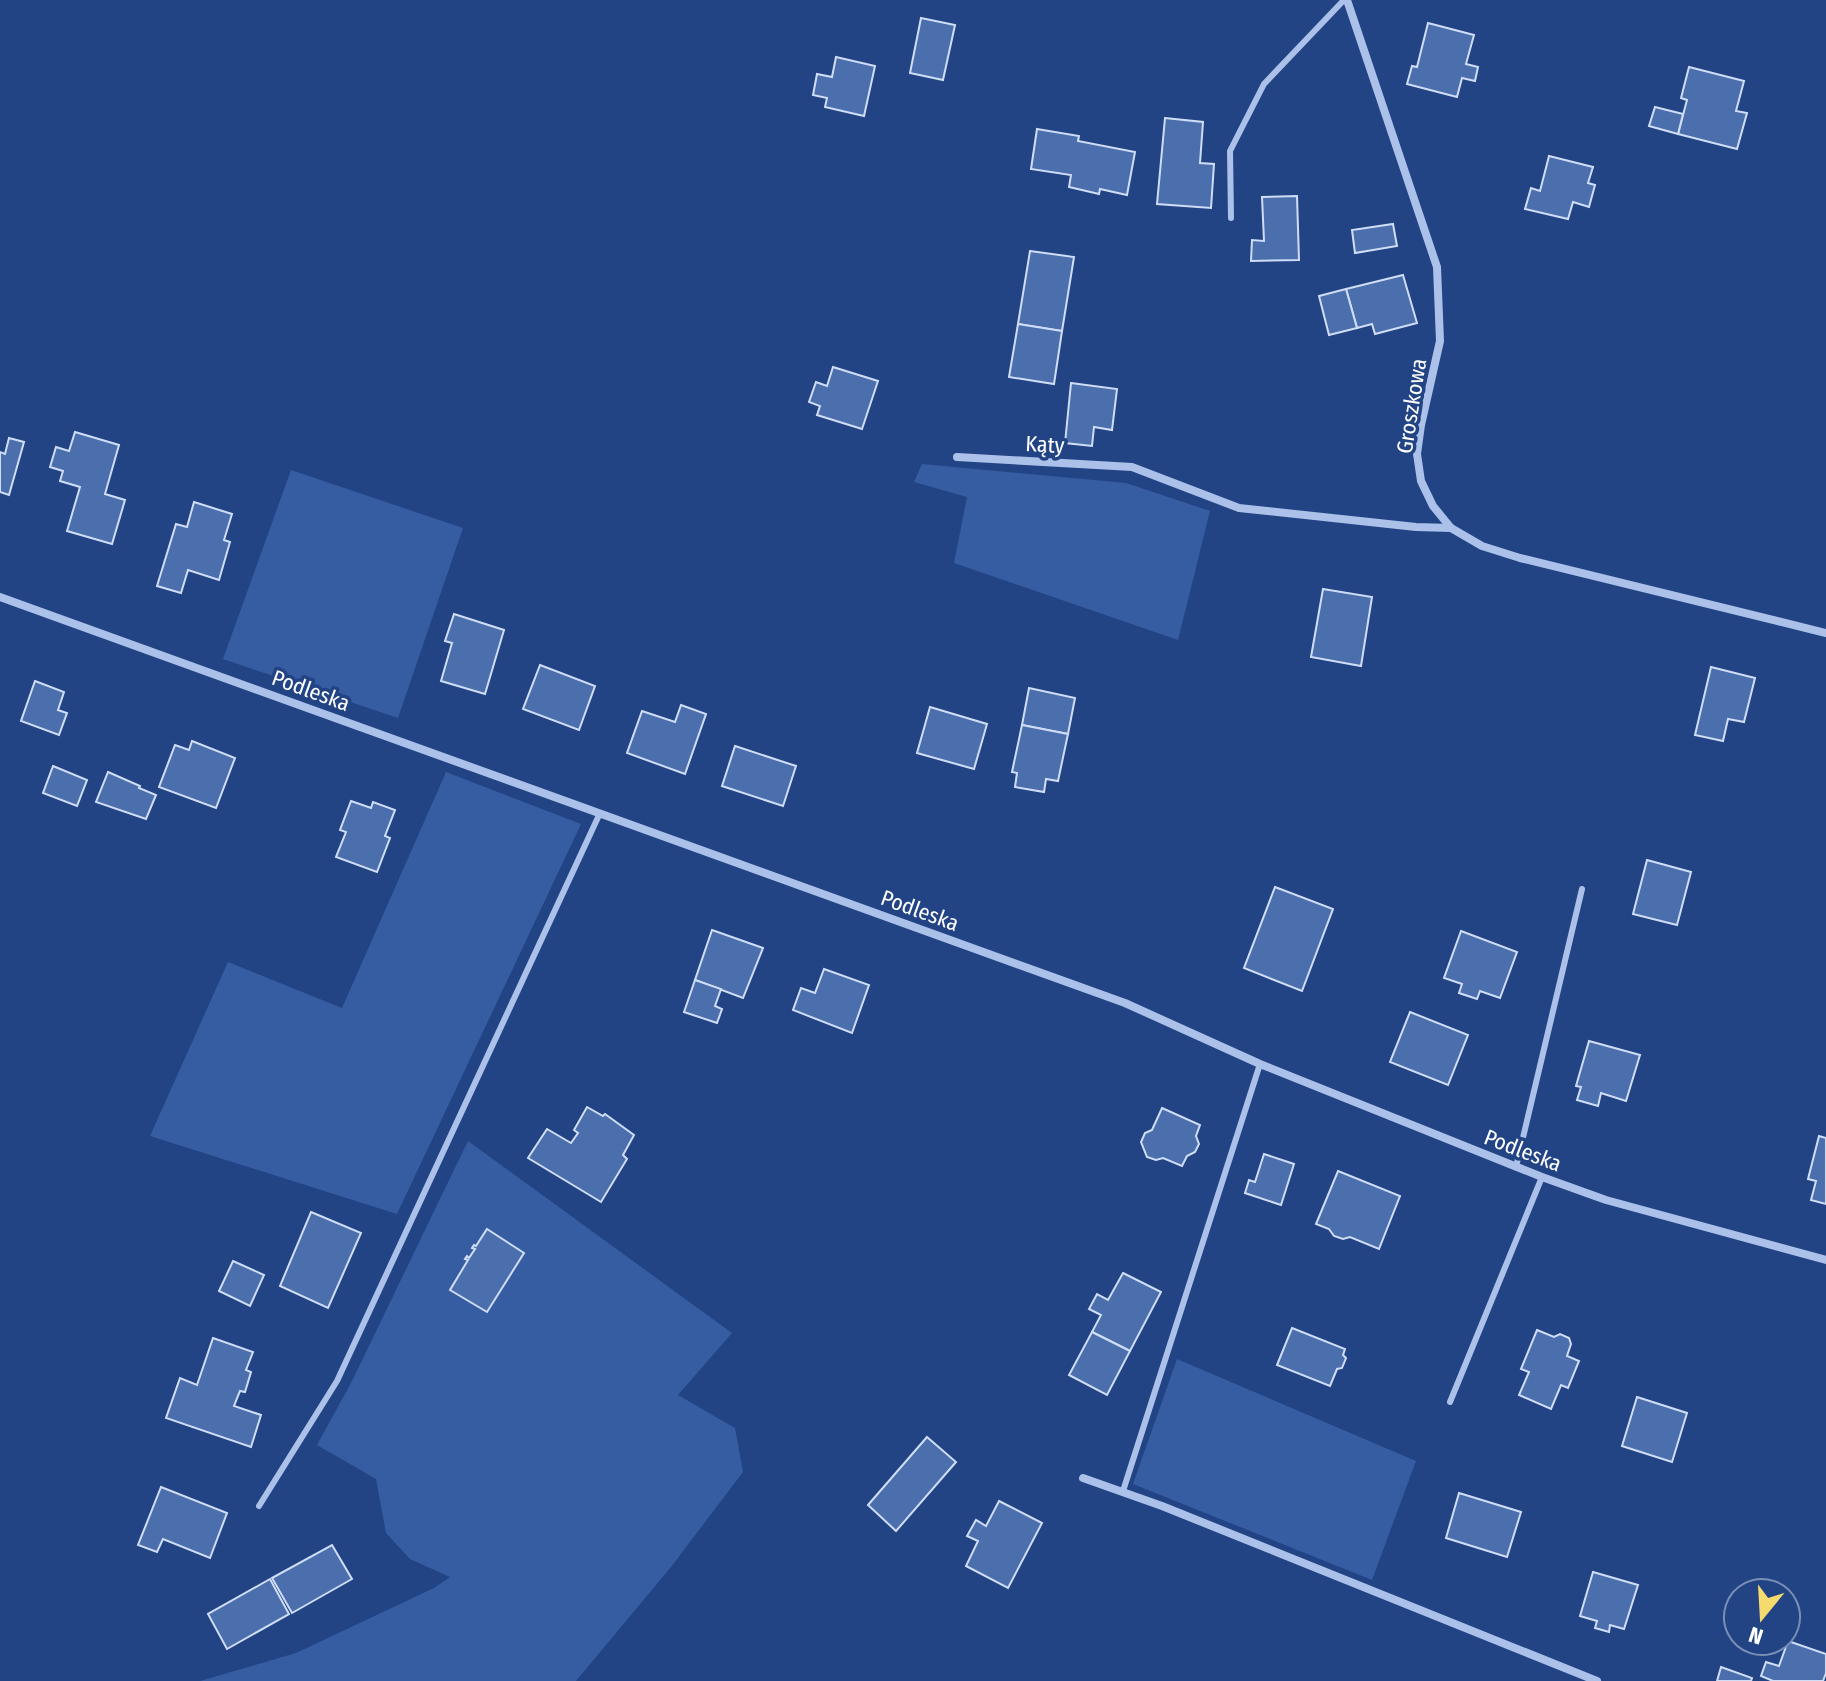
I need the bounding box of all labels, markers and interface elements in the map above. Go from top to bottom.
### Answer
street label: Groszkowa [1391,357,1432,456]
street label: Kąty [1025,430,1065,459]
street label: Podleska [268,664,353,717]
street label: Podleska [877,884,962,937]
street label: Podleska [1480,1123,1565,1178]
north arrow [1722,1577,1802,1657]
text: N [1746,1621,1766,1650]

